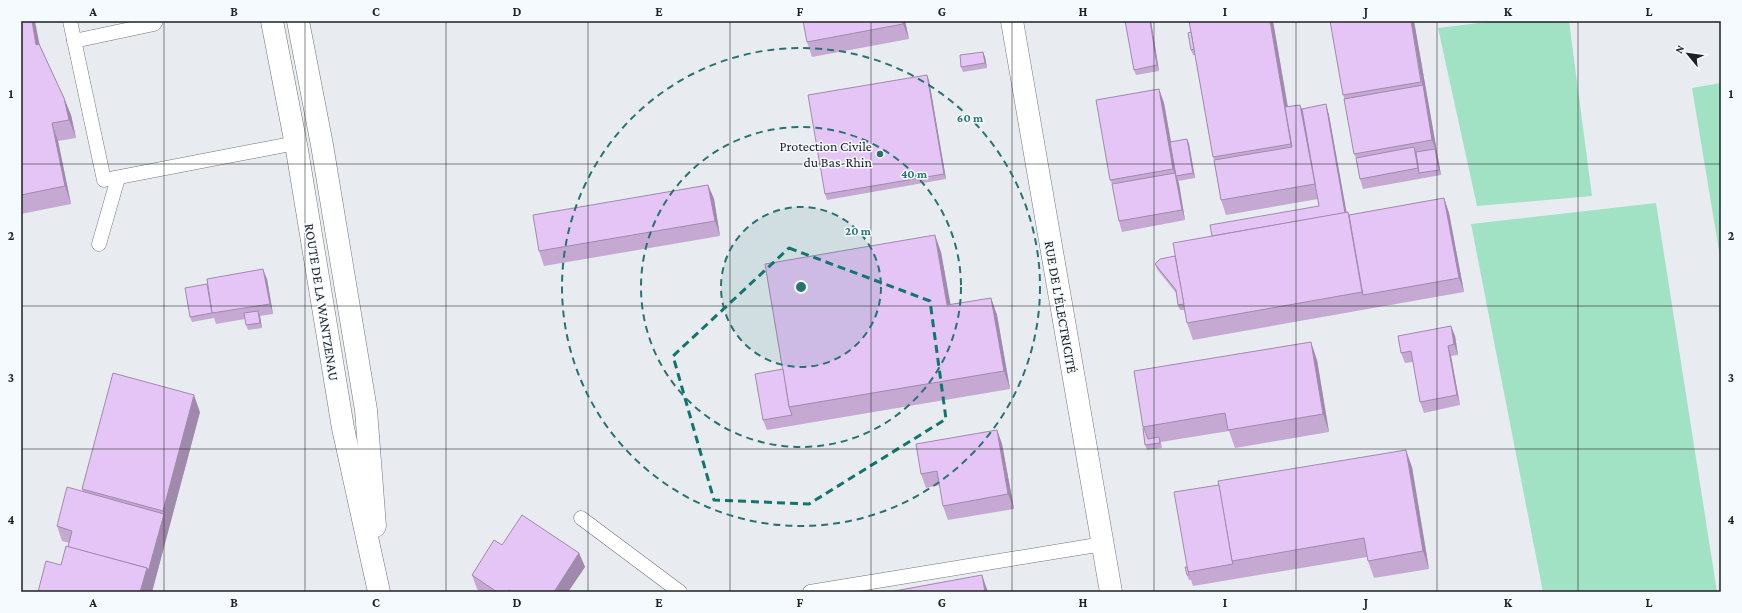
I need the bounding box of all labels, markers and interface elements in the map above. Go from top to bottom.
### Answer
text: A [88,4,97,19]
text: B [230,4,238,19]
text: C [372,4,380,19]
text: D [513,4,522,19]
text: E [655,4,663,19]
text: F [797,4,804,19]
text: G [938,4,946,19]
text: H [1079,4,1088,19]
text: I [1223,4,1227,19]
text: J [1362,4,1368,19]
text: K [1504,4,1513,19]
text: L [1646,4,1653,19]
north arrow [1668,34,1708,74]
text: N [1672,43,1687,55]
text: 1 [9,86,14,101]
text: 1 [1729,86,1734,101]
text: 60 m [957,111,984,125]
place label: Protection Civile du Bas-Rhin [780,138,872,170]
marker: Protection Civile du Bas-Rhin [875,149,885,159]
text: 40 m [901,167,928,181]
street label: ROUTE DE LA WANTZENAU [302,222,342,382]
text: 20 m [845,224,872,238]
text: 2 [8,228,15,243]
text: 2 [1728,228,1735,243]
street label: RUE DE L'ÉLECTRICITÉ [1041,239,1081,375]
centre of rings [794,280,808,294]
text: 3 [8,370,14,385]
text: 3 [1728,370,1734,385]
text: 4 [7,512,15,527]
text: 4 [1727,512,1735,527]
text: A [88,595,97,610]
text: B [230,595,238,610]
text: C [372,595,380,610]
text: D [513,595,522,610]
text: E [655,595,663,610]
text: F [797,595,804,610]
text: G [938,595,946,610]
text: H [1079,595,1088,610]
text: I [1223,595,1227,610]
text: J [1362,595,1368,610]
text: K [1504,595,1513,610]
text: L [1646,595,1653,610]

